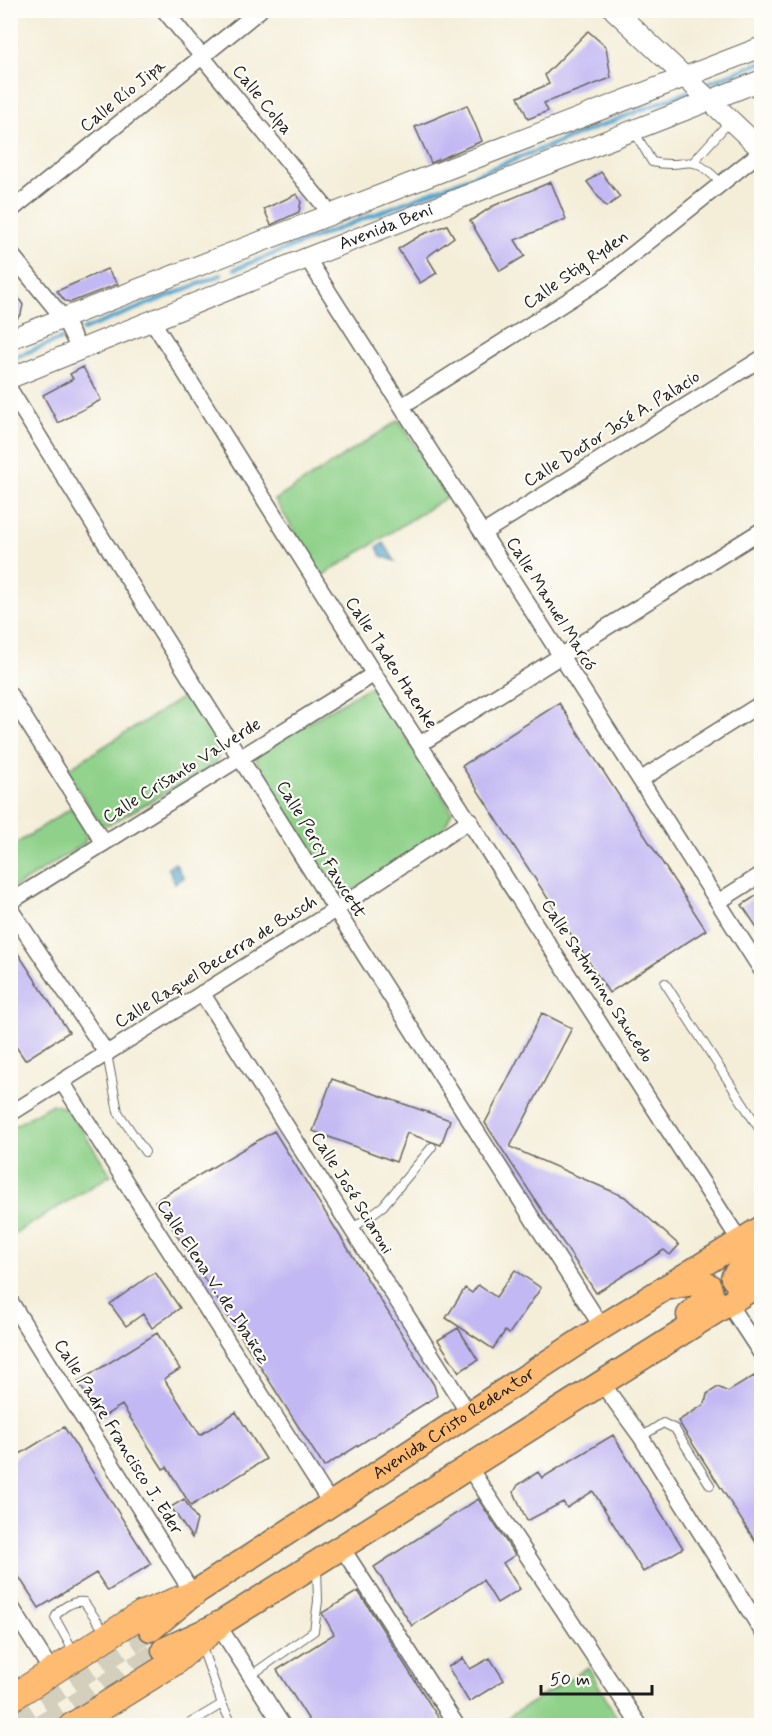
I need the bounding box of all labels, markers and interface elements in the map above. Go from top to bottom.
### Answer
street label: Calle Río Jipa [75,54,171,138]
street label: Calle Colpa [226,60,298,140]
street label: Avenida Beni [335,198,436,256]
street label: Calle Stig Ryden [519,225,633,315]
street label: Calle Doctor José A. Palacio [519,365,705,493]
street label: Calle Manuel Marcó [500,532,602,676]
street label: Calle Tadeo Haenke [339,592,443,734]
street label: Calle Crisanto Valverde [98,713,266,829]
street label: Calle Percy Fawcett [270,776,372,924]
street label: Calle Raquel Becerra de Busch [110,890,322,1034]
street label: Calle Saturnino Saucedo [535,895,659,1067]
street label: Calle José Sciaroni [305,1127,399,1259]
street label: Calle Elena V. de Ibañez [151,1195,275,1369]
street label: Calle Padre Francisco J. Eder [48,1335,188,1540]
street label: Avenida Cristo Redentor [368,1362,540,1486]
scale bar [541,1658,652,1696]
text: 50 m [550,1668,590,1692]

